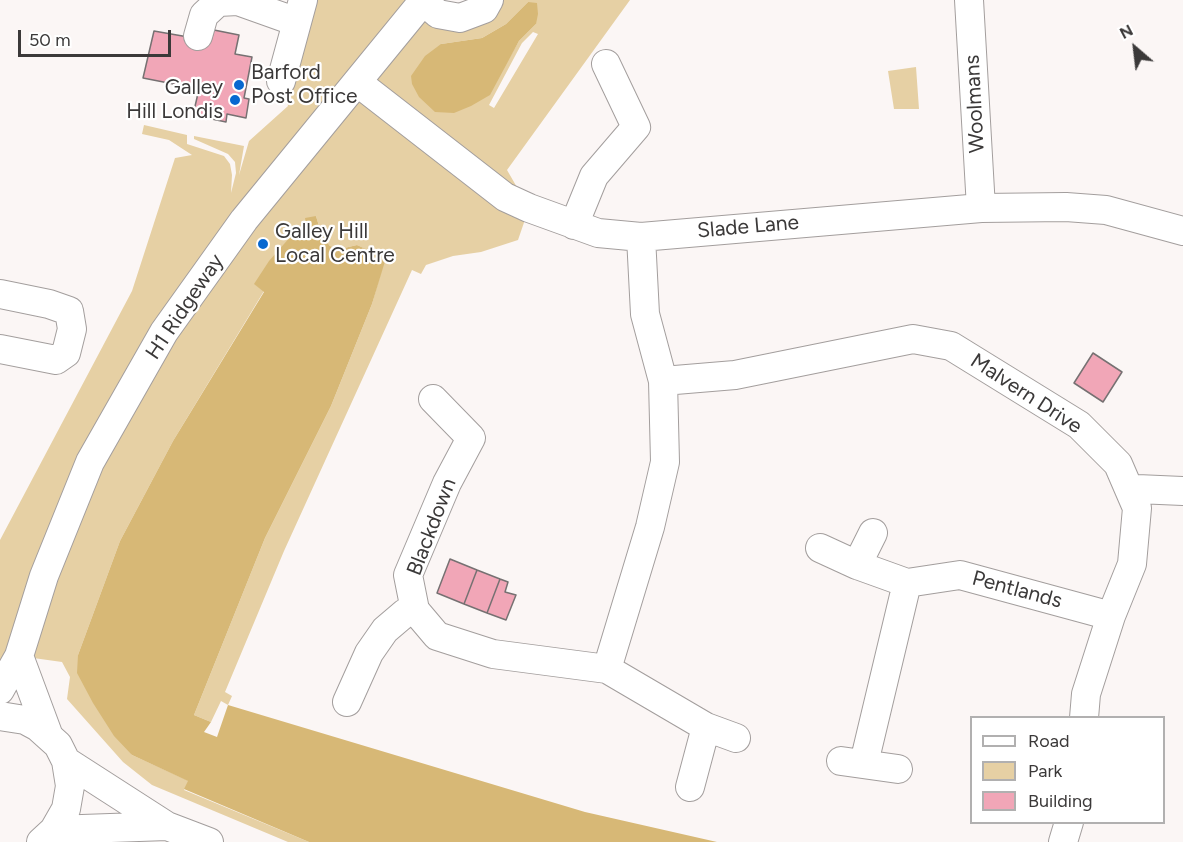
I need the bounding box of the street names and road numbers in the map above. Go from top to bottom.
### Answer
street label: Woolmans [960,54,990,154]
street label: Slade Lane [696,210,800,244]
street label: H1 Ridgeway [141,250,229,364]
street label: Malvern Drive [966,349,1086,439]
street label: Blackdown [402,475,462,579]
street label: Pentlands [969,566,1065,614]

